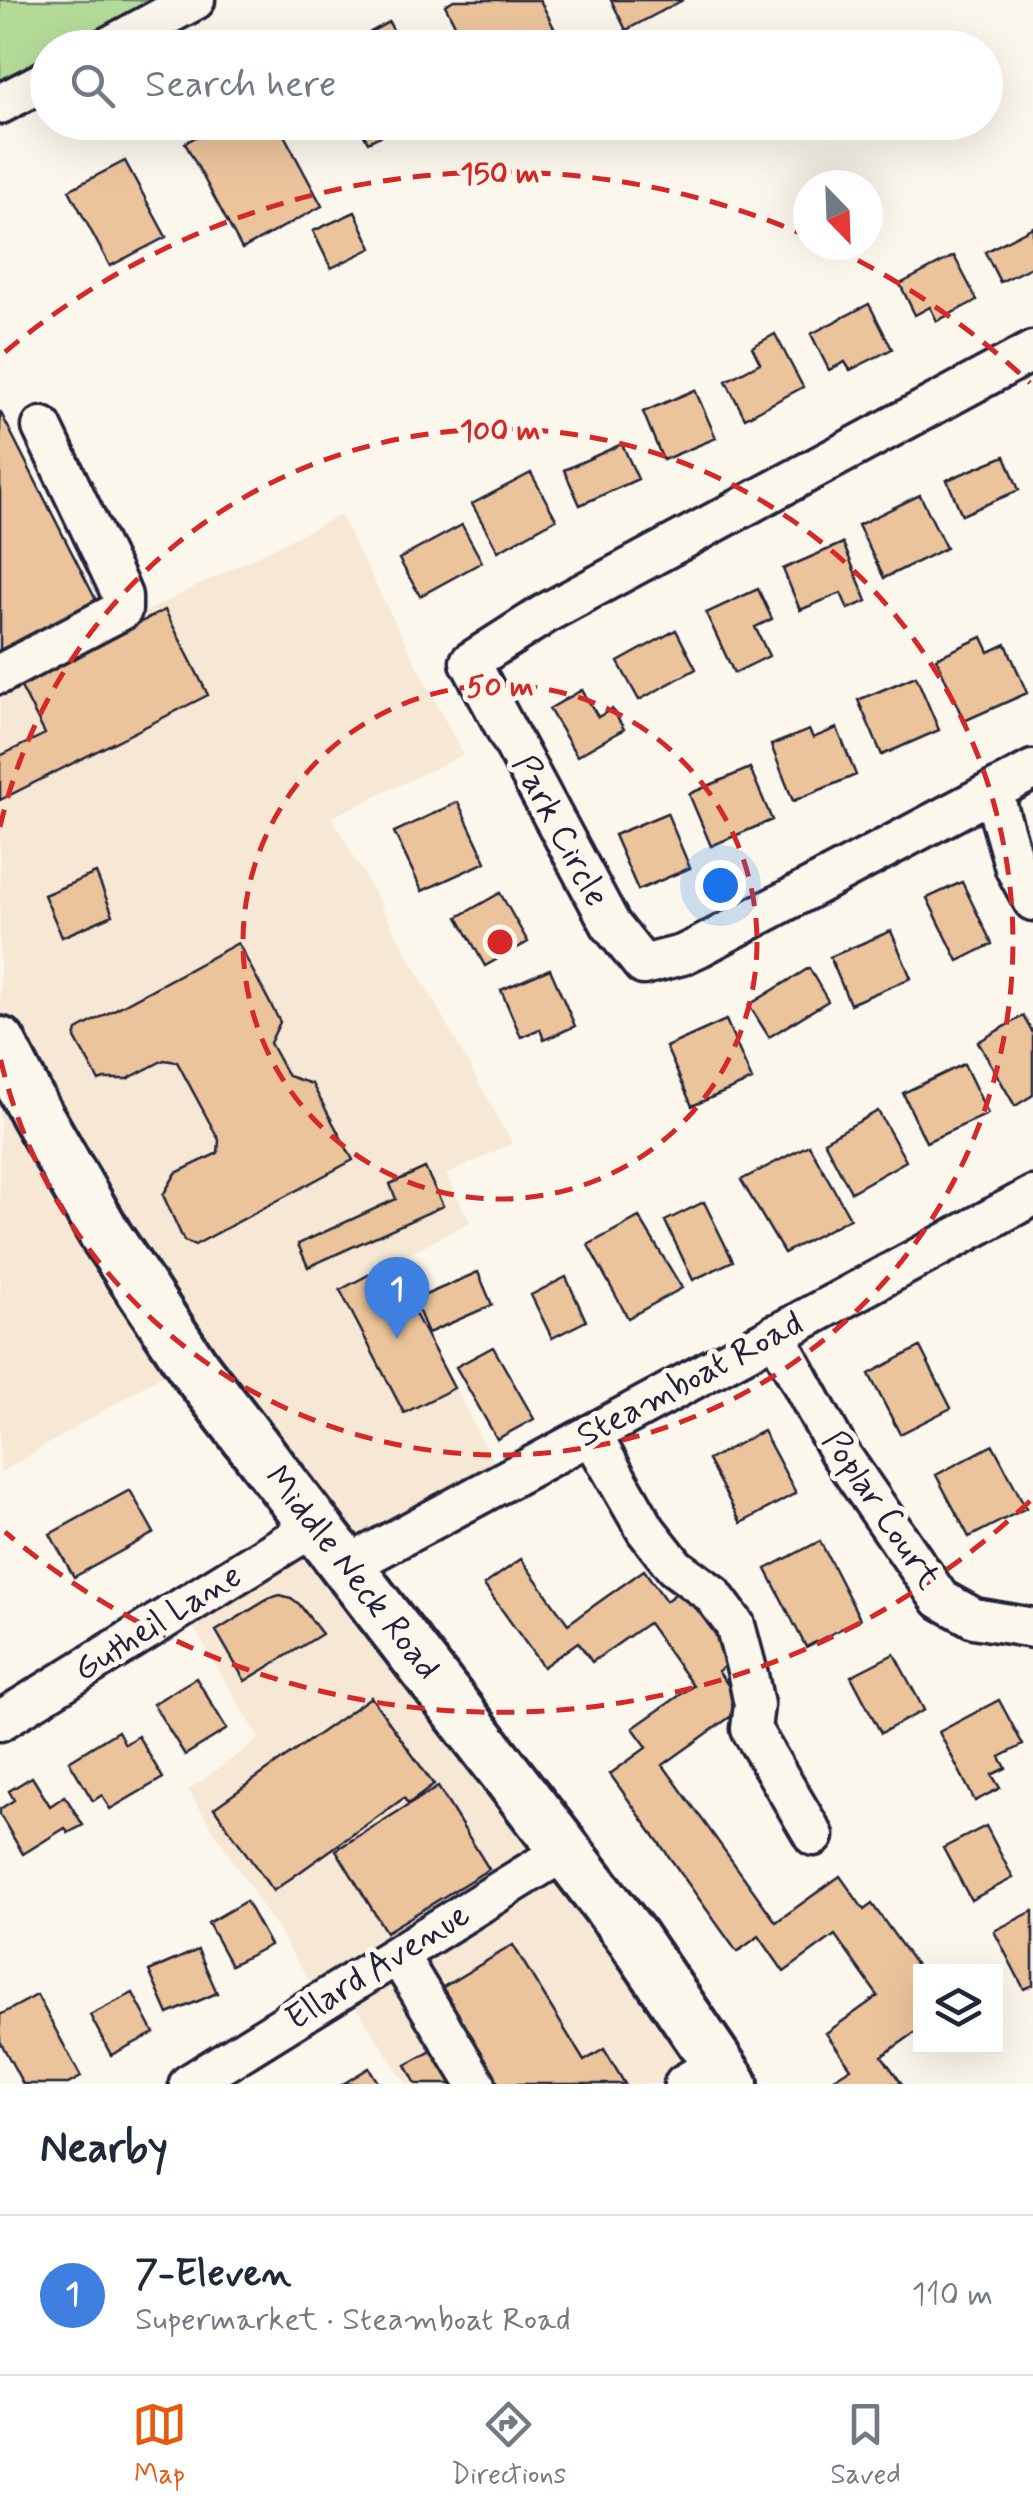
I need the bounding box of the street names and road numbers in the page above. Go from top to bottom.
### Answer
street label: Park Circle [501,747,619,915]
street label: Steamboat Road [569,1301,811,1459]
street label: Poplar Court [811,1421,951,1599]
street label: Middle Neck Road [254,1456,450,1690]
street label: Gutheil Lane [65,1553,251,1693]
street label: Ellard Avenue [277,1892,479,2042]

